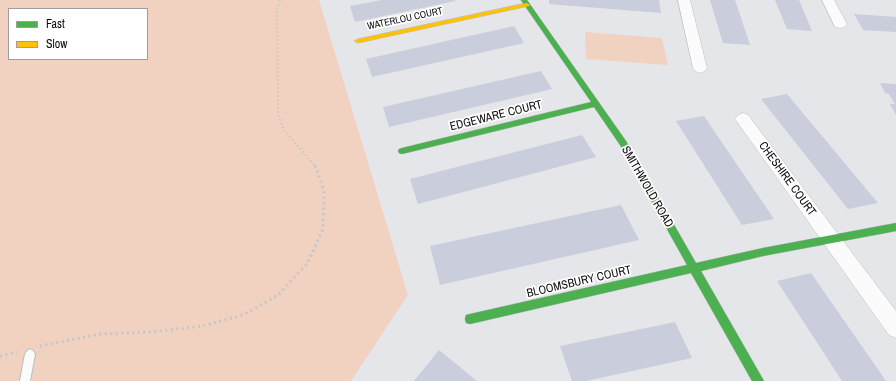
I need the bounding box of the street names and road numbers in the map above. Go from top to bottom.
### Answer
street label: WATERLOU COURT [366,5,444,33]
street label: EDGEWARE COURT [448,98,544,134]
street label: CHESHIRE COURT [755,139,819,219]
street label: SMITHWOLD ROAD [618,144,676,230]
street label: BLOOMSBURY COURT [525,263,633,301]

